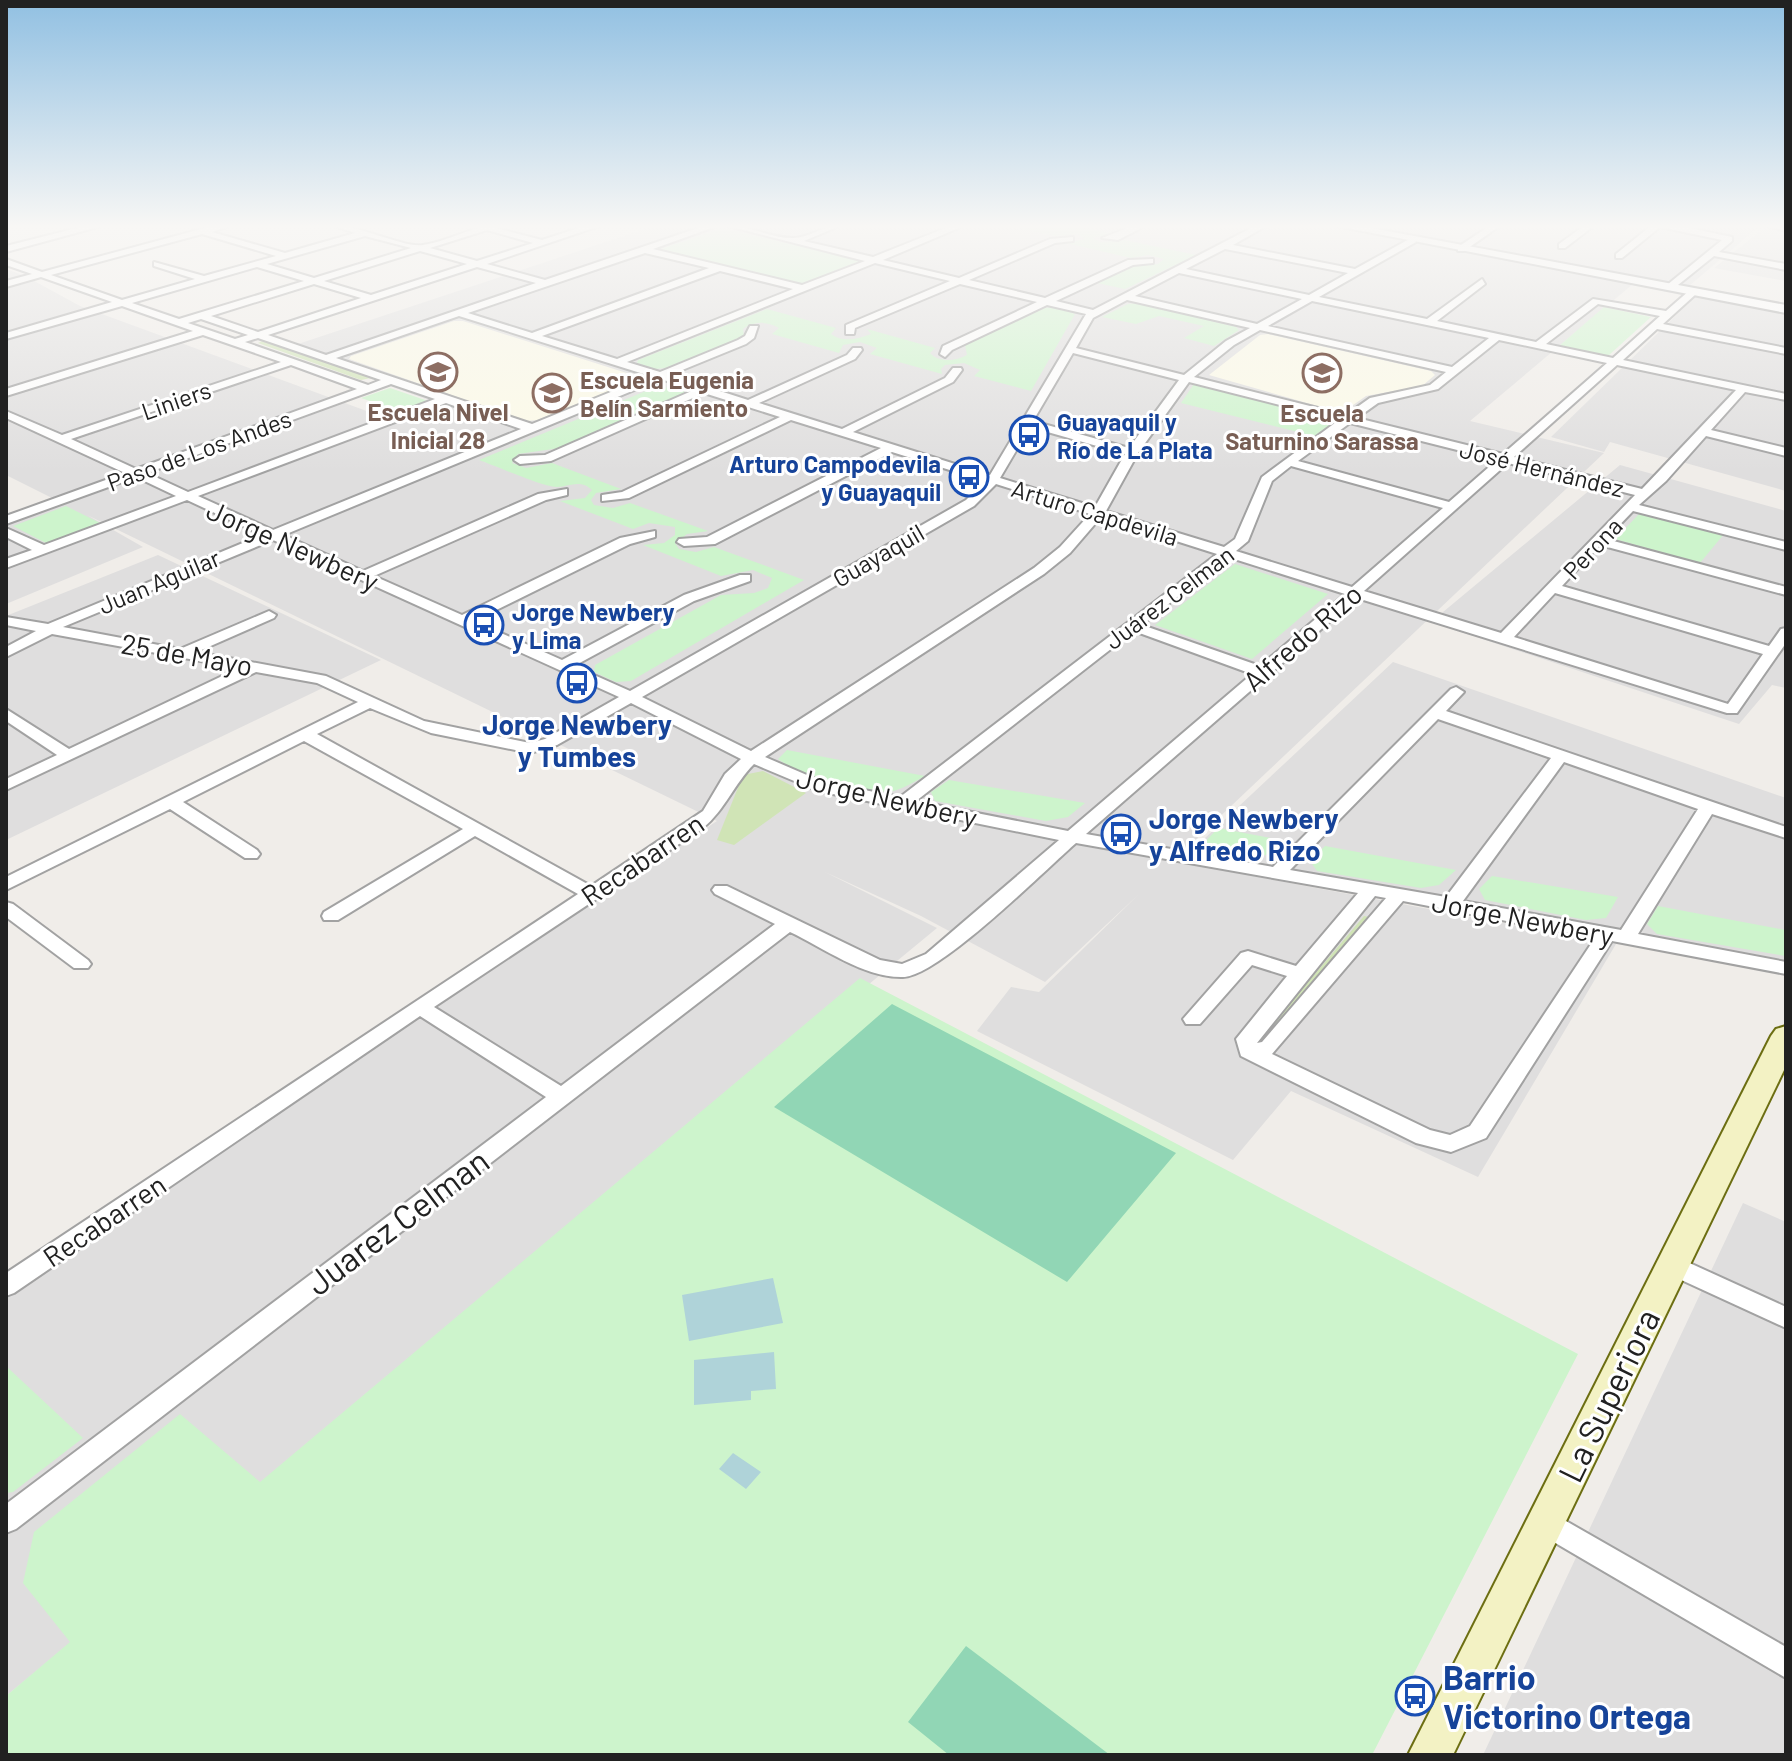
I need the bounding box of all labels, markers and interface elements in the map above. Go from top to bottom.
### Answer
school or university icon: Escuela Nivel Inicial 28 [417,351,459,393]
school or university icon: Escuela Saturnino Sarassa [1301,352,1343,394]
place label: Escuela Eugenia Belín Sarmiento [580,365,754,422]
school or university icon: Escuela Eugenia Belín Sarmiento [531,372,573,414]
street label: Liniers [137,375,215,425]
place label: Escuela Nivel Inicial 28 [367,397,509,454]
place label: Escuela Saturnino Sarassa [1225,398,1419,455]
street label: Paso de Los Andes [103,403,295,497]
place label: Guayaquil y Río de La Plata [1057,407,1213,464]
bus stop icon: Guayaquil y Río de La Plata [1008,414,1050,456]
street label: José Hernández [1457,434,1627,502]
place label: Arturo Campodevila y Guayaquil [729,449,941,506]
bus stop icon: Arturo Campodevila y Guayaquil [948,456,990,498]
street label: Arturo Capdevila [1008,473,1182,551]
street label: Jorge Newbery [202,492,384,598]
street label: Perona [1556,511,1628,585]
street label: Guayaquil [827,517,929,593]
street label: Juárez Celman [1099,539,1239,655]
street label: Juan Aguilar [94,542,224,620]
street label: Alfredo Rizo [1236,576,1368,698]
place label: Jorge Newbery y Lima [512,597,675,654]
bus stop icon: Jorge Newbery y Lima [463,604,505,646]
street label: 25 de Mayo [119,626,255,682]
bus stop icon: Jorge Newbery y Tumbes [556,662,598,704]
place label: Jorge Newbery y Tumbes [482,707,672,773]
street label: Jorge Newbery [793,760,981,834]
place label: Jorge Newbery y Alfredo Rizo [1149,801,1339,867]
street label: Recabarren [574,806,710,912]
bus stop icon: Jorge Newbery y Alfredo Rizo [1100,813,1142,855]
street label: Jorge Newbery [1429,884,1617,952]
street label: Juarez Celman [298,1139,496,1303]
street label: Recabarren [36,1167,172,1273]
street label: La Superiora [1548,1302,1668,1488]
place label: Barrio Victorino Ortega [1443,1656,1691,1736]
bus stop icon: Barrio Victorino Ortega [1394,1675,1436,1717]

